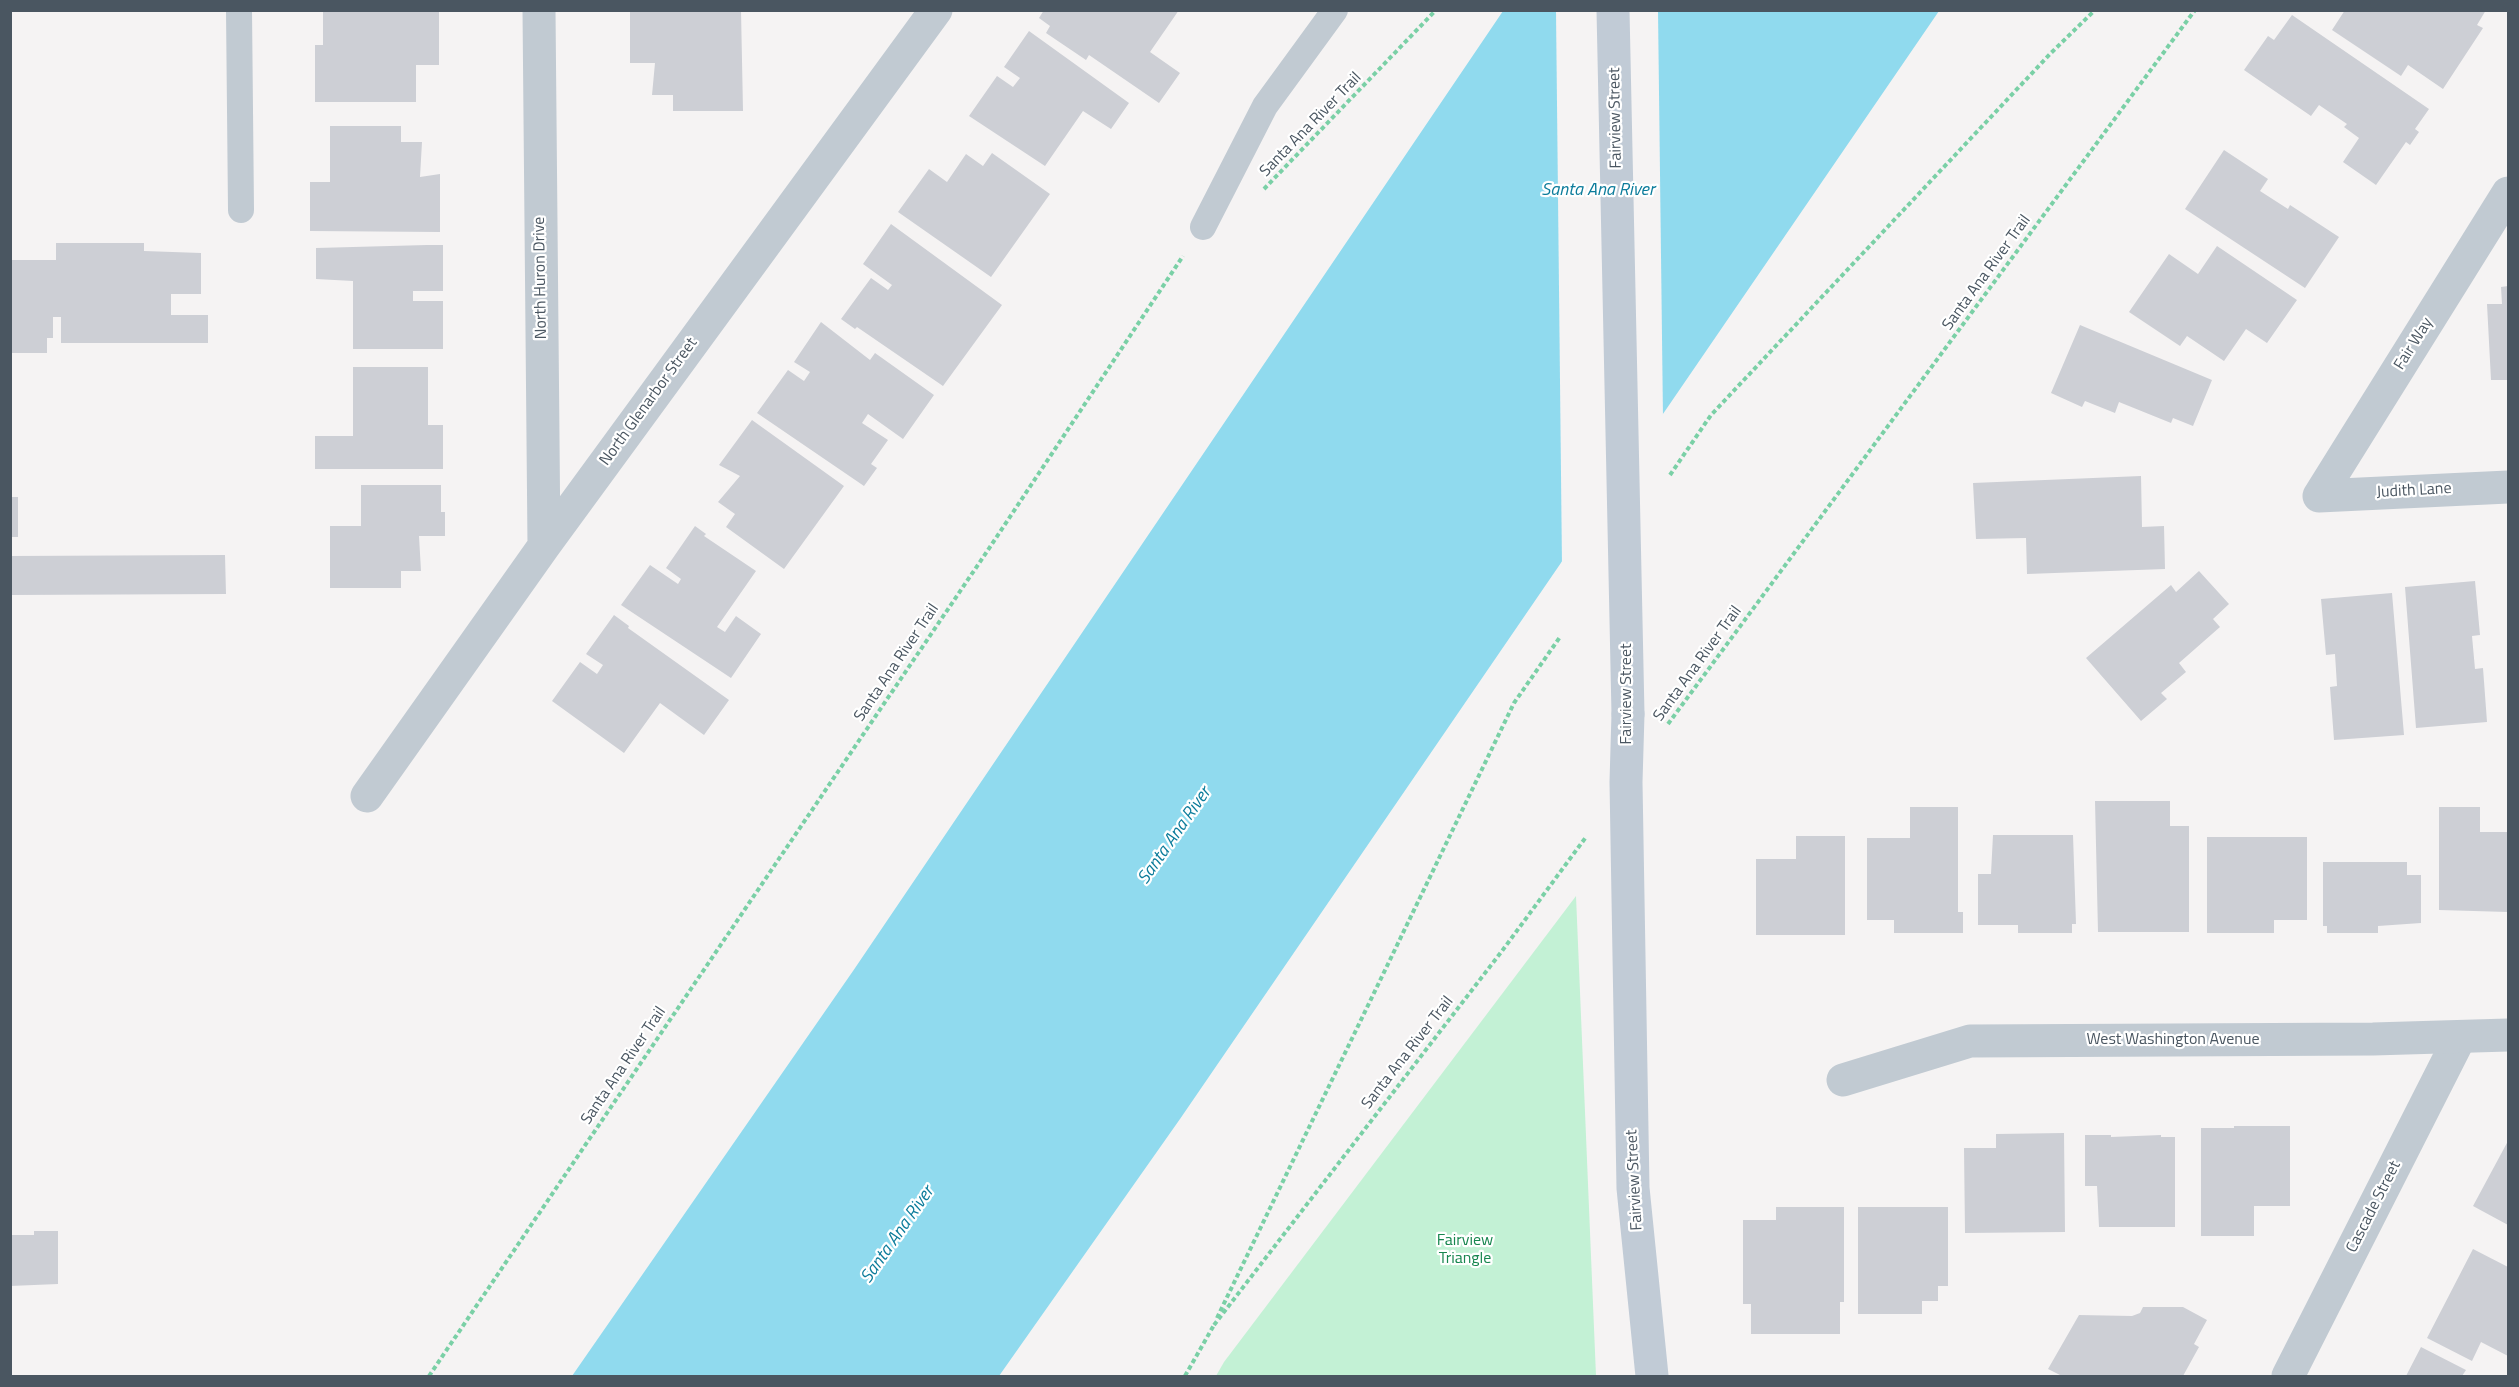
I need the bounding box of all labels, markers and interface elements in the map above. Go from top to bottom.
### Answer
street label: Fairview Street [1606,67,1626,169]
street label: Santa Ana River Trail [1256,69,1366,181]
water label: Santa Ana River [1541,180,1655,202]
street label: Santa Ana River Trail [1939,212,2035,334]
street label: North Huron Drive [530,217,552,339]
street label: Fair Way [2390,314,2438,374]
street label: North Glenarbor Street [596,334,702,470]
street label: Judith Lane [2376,479,2452,503]
street label: Santa Ana River Trail [850,600,944,726]
street label: Santa Ana River Trail [1650,603,1746,725]
street label: Fairview Street [1617,643,1637,745]
water label: Santa Ana River [1134,783,1216,889]
street label: Santa Ana River Trail [1358,993,1458,1113]
street label: Santa Ana River Trail [577,1003,671,1129]
street label: West Washington Avenue [2086,1030,2260,1050]
street label: Fairview Street [1623,1129,1647,1231]
street label: Cascade Street [2343,1158,2405,1256]
water label: Santa Ana River [857,1182,939,1288]
park label: Fairview Triangle [1437,1231,1493,1269]

